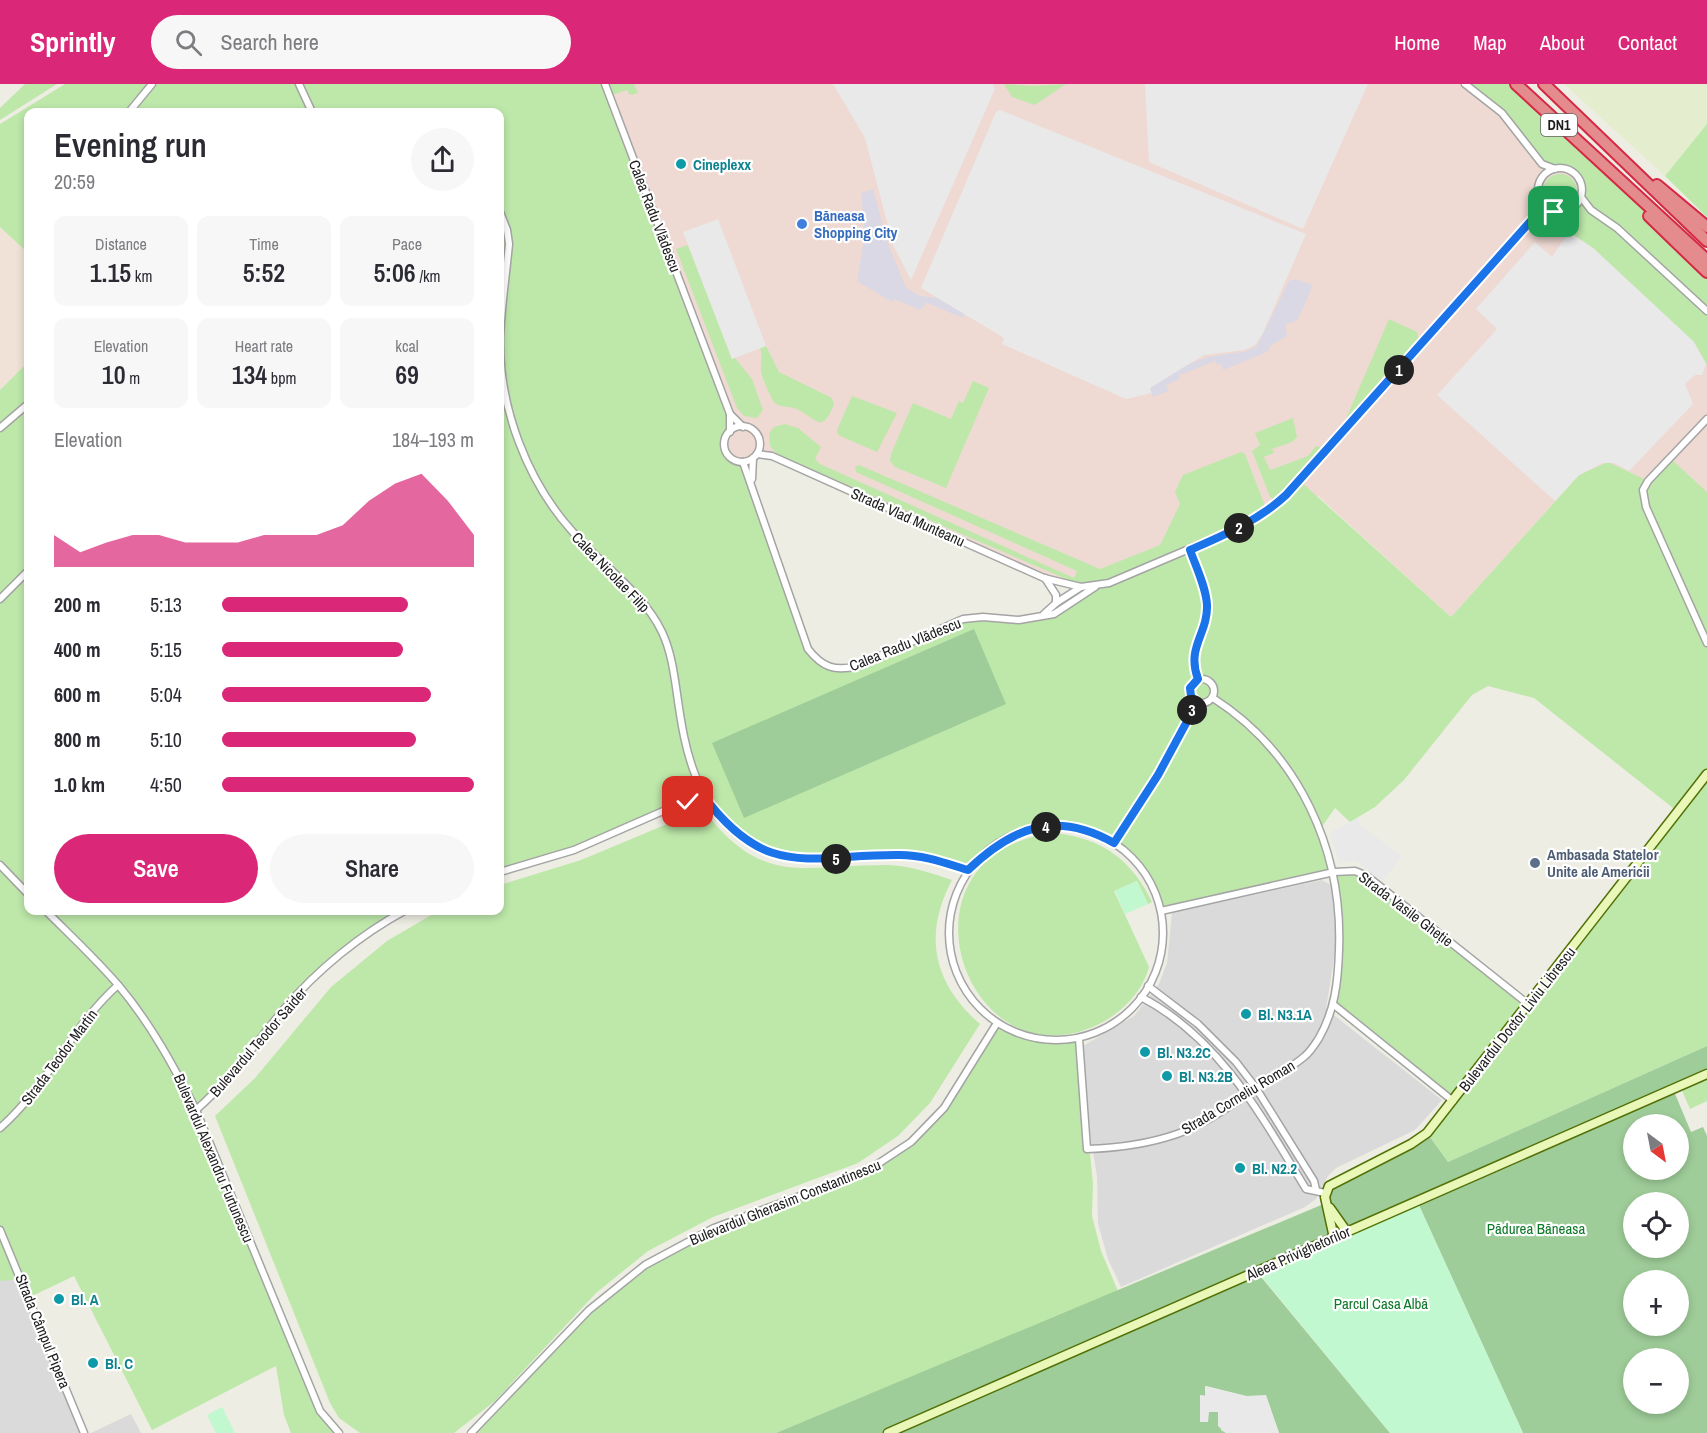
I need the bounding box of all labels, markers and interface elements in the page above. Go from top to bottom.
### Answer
search box [151,15,571,69]
text: Sprintly [30,23,115,61]
icon: search [172,26,205,59]
text: Search here [220,27,319,57]
text: Home [1394,28,1440,57]
text: Map [1473,28,1507,57]
text: About [1540,28,1585,57]
text: Contact [1618,28,1677,57]
road number: DN1 [1541,114,1577,136]
text: Evening run [54,123,207,167]
button: share [411,128,474,191]
place label: Cineplexx [693,154,751,175]
street label: Calea Radu Vlădescu [624,157,686,275]
marker: Cineplexx [674,157,688,171]
text: 20:59 [54,168,95,195]
pin [1528,186,1579,237]
icon: arrive [1537,195,1570,228]
place label: Băneasa Shopping City [814,205,898,243]
marker: Băneasa Shopping City [795,217,809,231]
text: Distance [95,233,147,255]
text: Time [249,233,279,255]
text: Pace [392,233,422,255]
text: 1.15 [90,255,131,290]
text: 5:52 [243,255,285,290]
text: 5:06 [373,255,416,290]
text: km [131,265,152,287]
text: /km [416,265,441,287]
text: Elevation [94,335,148,357]
text: Heart rate [235,335,293,357]
text: kcal [395,335,419,357]
pin: 1 [1384,355,1414,385]
text: 10 [102,357,126,392]
text: 134 [232,357,267,392]
text: 69 [395,357,419,392]
text: 1 [1395,359,1403,381]
text: m [126,367,140,389]
text: bpm [267,367,296,389]
text: Elevation [54,426,122,453]
text: 184–193 m [392,426,474,453]
street label: Strada Vlad Munteanu [848,483,968,551]
pin: 2 [1224,513,1254,543]
text: 2 [1235,517,1243,539]
street label: Calea Nicolae Filip [567,527,655,617]
text: 200 m [54,591,101,618]
text: 5:13 [150,591,182,618]
street label: Calea Radu Vlădescu [846,612,964,676]
text: 400 m [54,636,101,663]
text: 5:15 [150,636,182,663]
text: 600 m [54,681,101,708]
text: 5:04 [150,681,182,708]
pin: 3 [1177,695,1207,725]
text: 3 [1188,699,1196,721]
text: 800 m [54,726,101,753]
text: 5:10 [150,726,182,753]
text: 1.0 km [54,771,105,798]
text: 4:50 [150,771,182,798]
pin [662,776,713,827]
icon: check [671,785,704,818]
pin: 4 [1031,812,1061,842]
text: 4 [1042,816,1050,838]
button: Save [54,834,258,903]
button: Share [270,834,474,903]
pin: 5 [821,844,851,874]
place label: Ambasada Statelor Unite ale Americii [1547,844,1659,882]
text: 5 [832,848,840,870]
marker: Ambasada Statelor Unite ale Americii [1528,856,1542,870]
street label: Strada Vasile Gheție [1354,867,1458,952]
street label: Bulevardul Doctor Liviu Librescu [1454,942,1580,1096]
street label: Bulevardul Teodor Saider [205,983,311,1101]
place label: Bl. N3.1A [1258,1004,1312,1025]
street label: Strada Teodor Martin [16,1005,102,1109]
marker: Bl. N3.1A [1239,1007,1253,1021]
place label: Bl. N3.2C [1157,1042,1211,1063]
marker: Bl. N3.2C [1138,1045,1152,1059]
street label: Strada Corneliu Roman [1177,1055,1299,1139]
place label: Bl. N3.2B [1179,1066,1233,1087]
marker: Bl. N3.2B [1160,1069,1174,1083]
street label: Bulevardul Alexandru Furtunescu [169,1071,259,1245]
north arrow [1623,1114,1689,1180]
map controls [1623,1114,1689,1414]
street label: Bulevardul Gherasim Constantinescu [686,1154,884,1250]
place label: Bl. N2.2 [1252,1158,1297,1179]
marker: Bl. N2.2 [1233,1161,1247,1175]
button: locate [1623,1192,1689,1258]
park label: Pădurea Băneasa [1487,1218,1585,1239]
street label: Aleea Privighetorilor [1242,1221,1353,1286]
button: + [1623,1270,1689,1336]
street label: Strada Câmpul Pipera [10,1271,76,1391]
place label: Bl. A [71,1289,99,1310]
marker: Bl. A [52,1292,66,1306]
park label: Parcul Casa Albă [1334,1293,1428,1314]
button: − [1623,1348,1689,1414]
place label: Bl. C [105,1353,133,1374]
marker: Bl. C [86,1356,100,1370]

